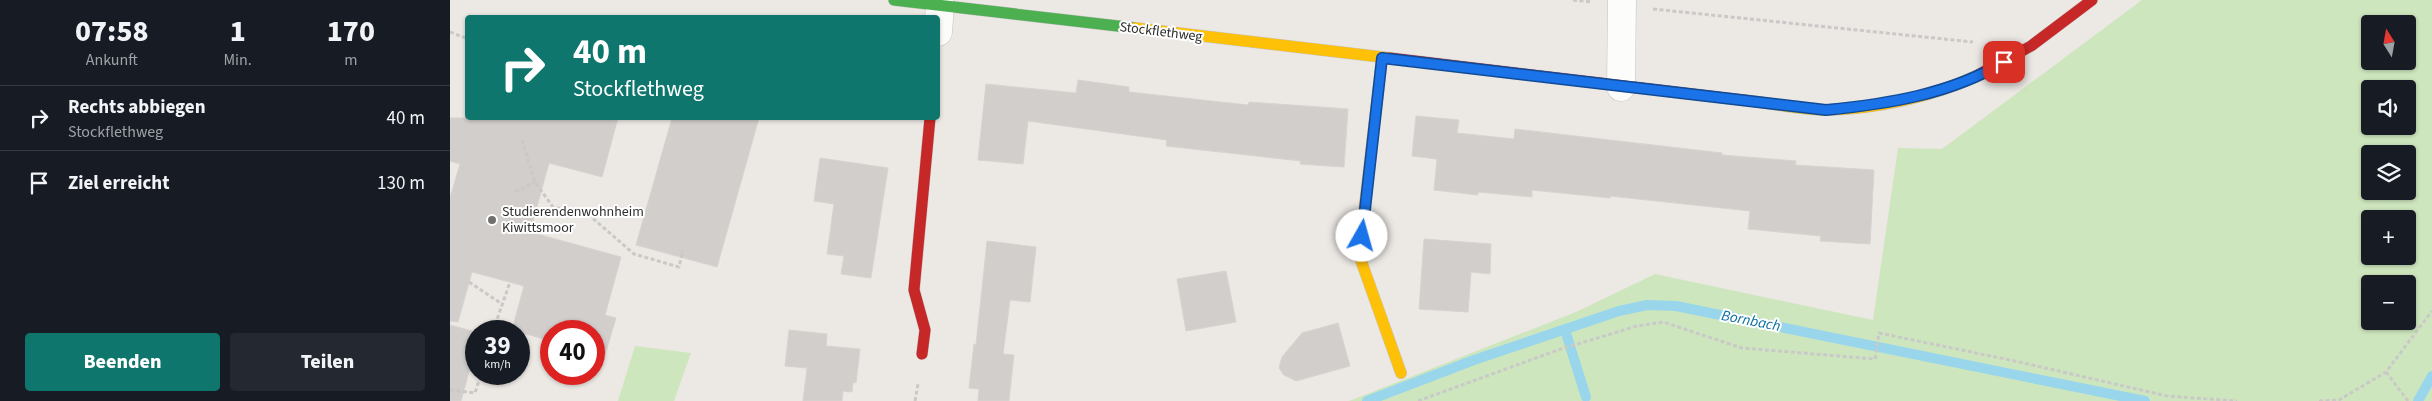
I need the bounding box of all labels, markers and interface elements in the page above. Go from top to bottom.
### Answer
text: 07:58 [75,10,148,53]
text: 1 [230,10,246,53]
text: 170 [327,10,375,53]
north arrow [2361,15,2416,70]
map controls [2361,15,2416,330]
street label: Stockflethweg [1118,17,1204,47]
text: 40 m [573,27,647,77]
icon: right [490,35,555,100]
pin [1983,41,2025,83]
icon: arrive [1990,48,2018,76]
text: Ankunft [86,49,138,71]
text: Min. [223,49,252,71]
text: m [344,49,358,71]
text: Stockflethweg [573,73,704,105]
button: sound [2361,80,2416,135]
text: Rechts abbiegen [68,94,206,121]
icon: right [25,104,53,132]
text: 40 m [387,105,425,132]
text: Stockflethweg [68,121,163,143]
button: layers [2361,145,2416,200]
icon: arrive [25,169,53,197]
text: Ziel erreicht [68,170,169,197]
text: 130 m [377,170,425,197]
place label: Studierendenwohnheim Kiwittsmoor [502,202,644,238]
position arrow [1335,209,1387,261]
button: + [2361,210,2416,265]
marker: Studierendenwohnheim Kiwittsmoor [486,214,498,226]
button: − [2361,275,2416,330]
water label: Bornbach [1720,305,1782,337]
speed limit sign: 40 [540,320,605,385]
text: 39 [484,328,511,364]
button: Beenden [25,333,220,391]
button: Teilen [230,333,425,391]
text: km/h [484,356,511,373]

